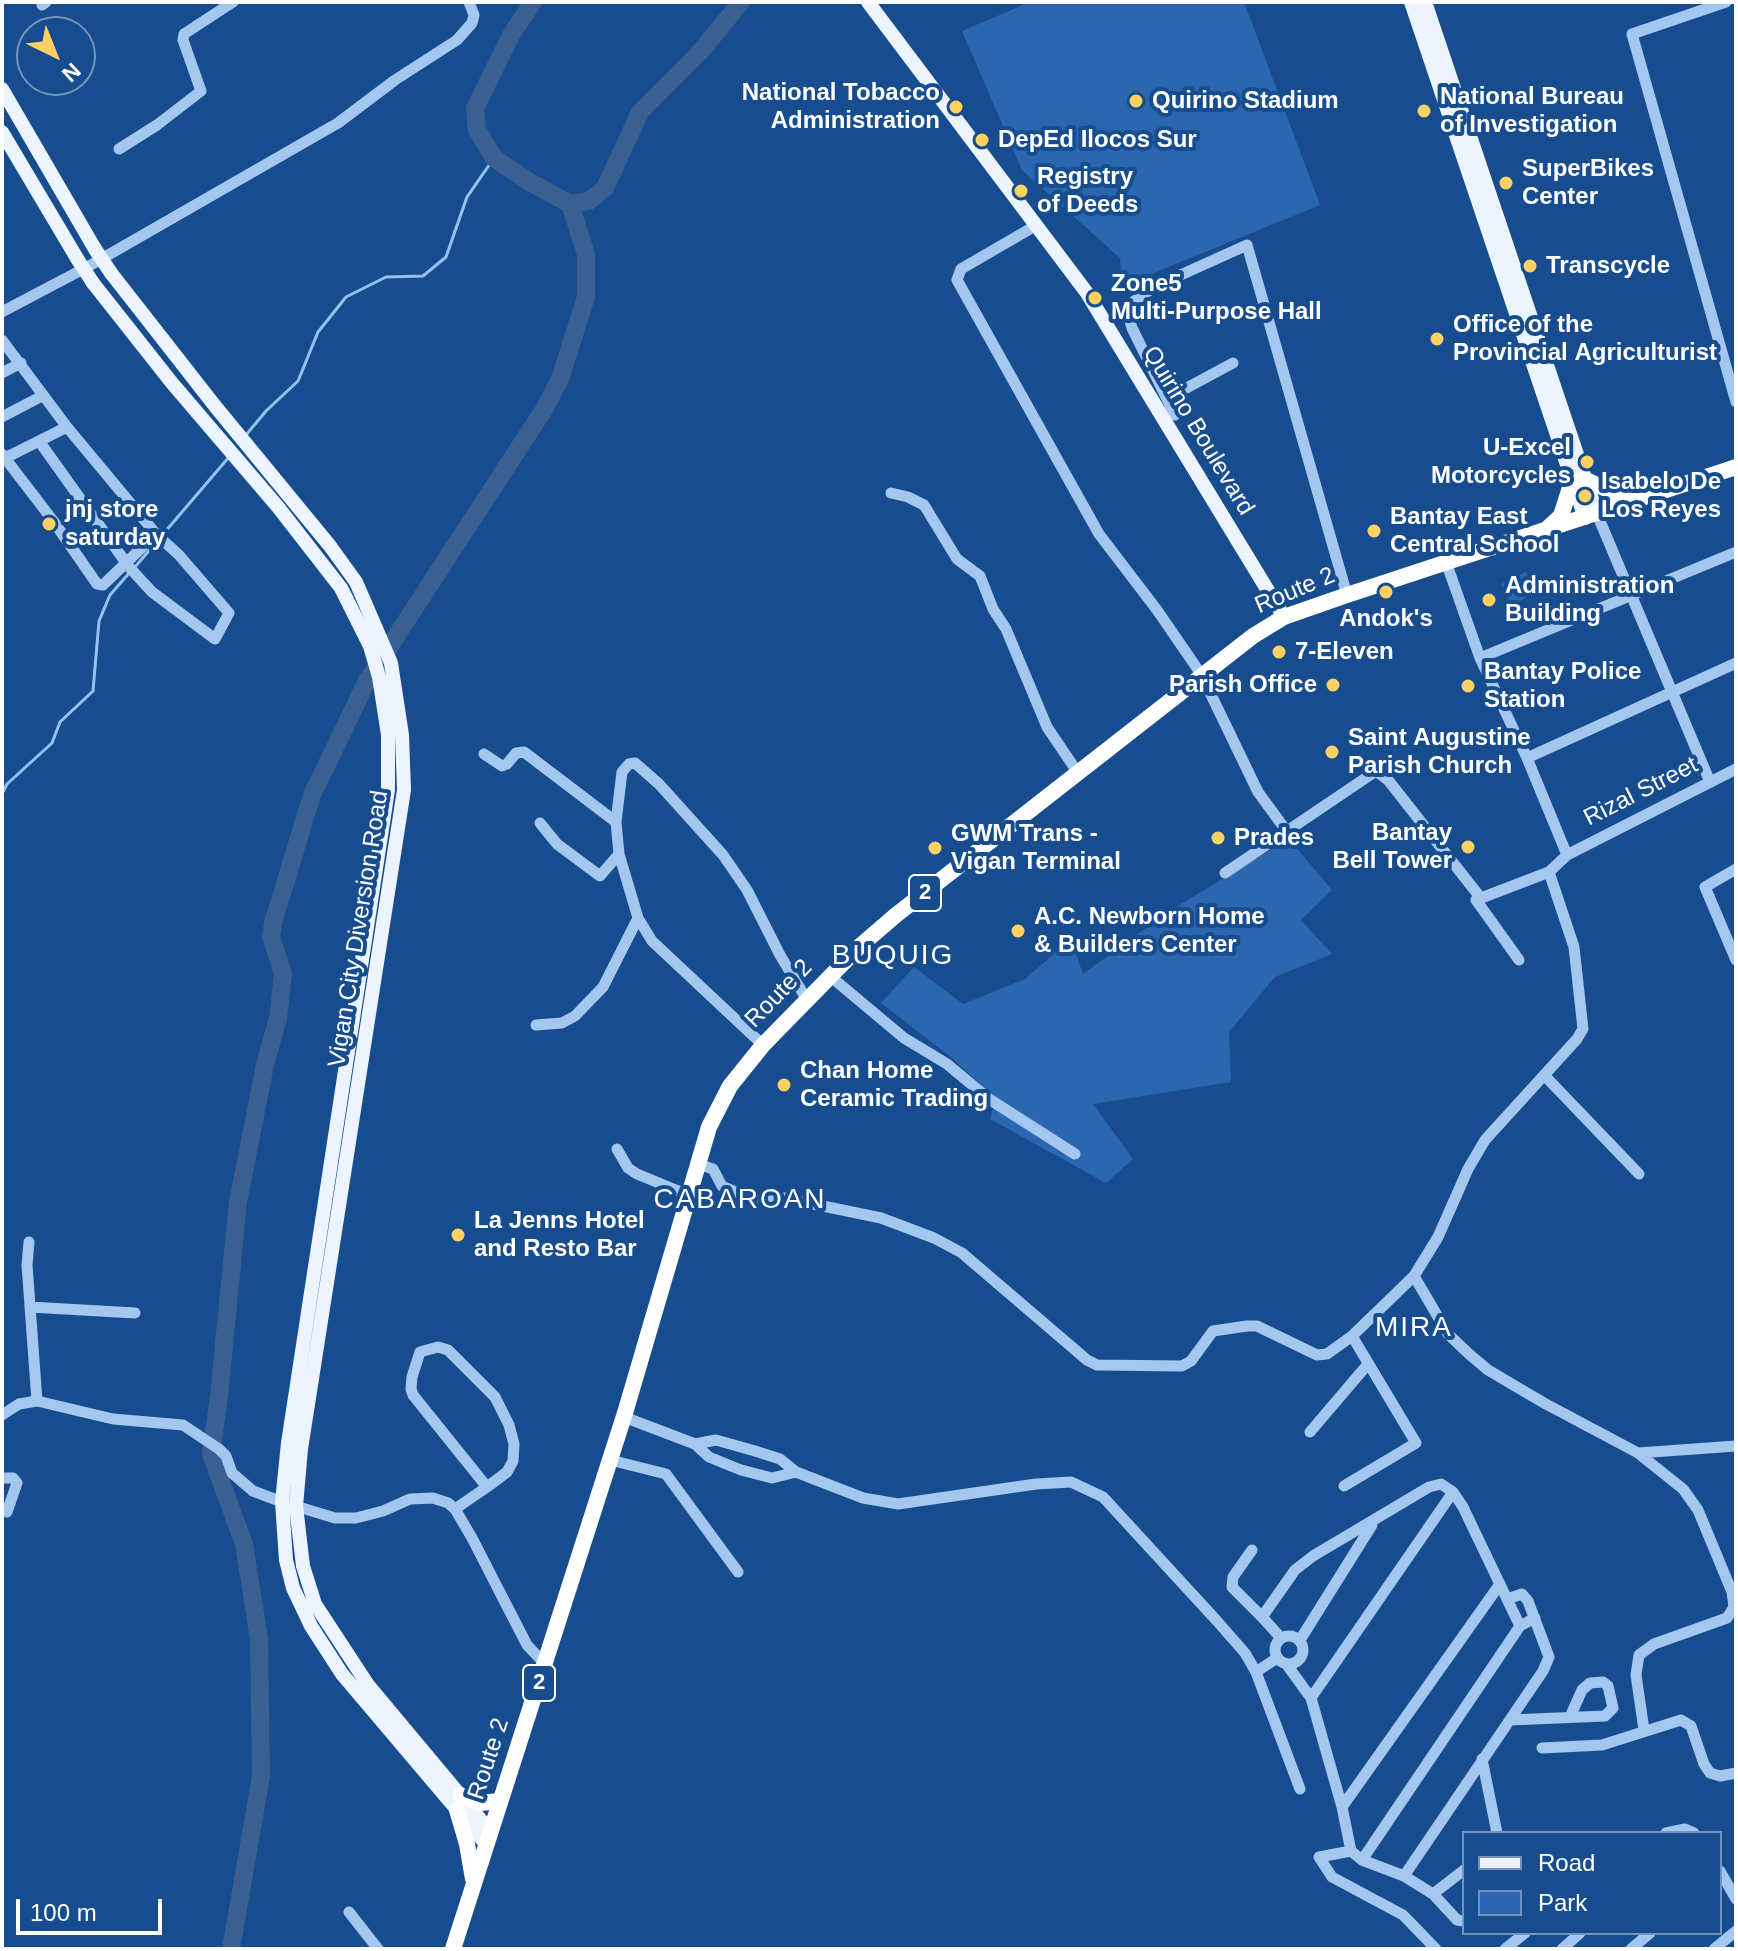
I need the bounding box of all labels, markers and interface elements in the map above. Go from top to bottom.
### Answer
north arrow [16,16,96,96]
text: N [57,58,86,87]
place label: National Tobacco Administration [742,79,940,135]
place label: National Bureau of Investigation [1440,83,1624,139]
place label: Quirino Stadium [1152,87,1339,115]
marker: Quirino Stadium [1127,92,1145,110]
marker: National Tobacco Administration [947,98,965,116]
marker: National Bureau of Investigation [1415,102,1433,120]
place label: DepEd Ilocos Sur [998,126,1197,154]
marker: DepEd Ilocos Sur [973,131,991,149]
place label: SuperBikes Center [1522,155,1654,211]
place label: Registry of Deeds [1037,163,1138,219]
marker: SuperBikes Center [1497,174,1515,192]
marker: Registry of Deeds [1012,182,1030,200]
place label: Transcycle [1546,252,1670,280]
marker: Transcycle [1521,257,1539,275]
place label: Zone5 Multi-Purpose Hall [1111,270,1322,326]
marker: Zone5 Multi-Purpose Hall [1086,289,1104,307]
place label: Office of the Provincial Agriculturist [1453,311,1717,367]
marker: Office of the Provincial Agriculturist [1428,330,1446,348]
street label: Quirino Boulevard [1136,341,1260,521]
place label: U-Excel Motorcycles [1431,434,1571,490]
marker: U-Excel Motorcycles [1578,453,1596,471]
place label: Isabelo De Los Reyes [1601,468,1721,524]
marker: Isabelo De Los Reyes [1576,487,1594,505]
place label: jnj store saturday [65,496,165,552]
place label: Bantay East Central School [1390,503,1559,559]
marker: jnj store saturday [40,515,58,533]
marker: Bantay East Central School [1365,522,1383,540]
street label: Route 2 [1251,561,1339,621]
place label: Administration Building [1505,572,1674,628]
marker: Andok's [1377,583,1395,601]
marker: Administration Building [1480,591,1498,609]
place label: Andok's [1339,605,1433,633]
place label: 7-Eleven [1295,638,1394,666]
marker: 7-Eleven [1270,643,1288,661]
place label: Bantay Police Station [1484,658,1641,714]
place label: Parish Office [1169,671,1317,699]
marker: Parish Office [1324,676,1342,694]
marker: Bantay Police Station [1459,677,1477,695]
place label: Saint Augustine Parish Church [1348,724,1531,780]
marker: Saint Augustine Parish Church [1323,743,1341,761]
street label: Rizal Street [1579,751,1703,833]
street label: Vigan City Diversion Road [323,789,395,1069]
place label: Bantay Bell Tower [1332,819,1452,875]
place label: GWM Trans - Vigan Terminal [951,820,1121,876]
place label: Prades [1234,824,1314,852]
marker: Prades [1209,829,1227,847]
marker: Bantay Bell Tower [1459,838,1477,856]
marker: GWM Trans - Vigan Terminal [926,839,944,857]
road number: 2 [909,875,941,911]
place label: A.C. Newborn Home & Builders Center [1034,903,1265,959]
marker: A.C. Newborn Home & Builders Center [1009,922,1027,940]
district label: BUQUIG [832,939,954,973]
street label: Route 2 [739,954,819,1034]
place label: Chan Home Ceramic Trading [800,1057,988,1113]
marker: Chan Home Ceramic Trading [775,1076,793,1094]
district label: CABAROAN [653,1183,827,1217]
place label: La Jenns Hotel and Resto Bar [474,1207,645,1263]
marker: La Jenns Hotel and Resto Bar [449,1226,467,1244]
district label: MIRA [1375,1311,1453,1345]
road number: 2 [523,1665,555,1701]
street label: Route 2 [462,1715,516,1803]
legend [1462,1831,1722,1935]
text: Road [1538,1849,1595,1876]
scale bar [20,1883,166,1933]
text: Park [1538,1889,1587,1916]
text: 100 m [30,1899,97,1926]

